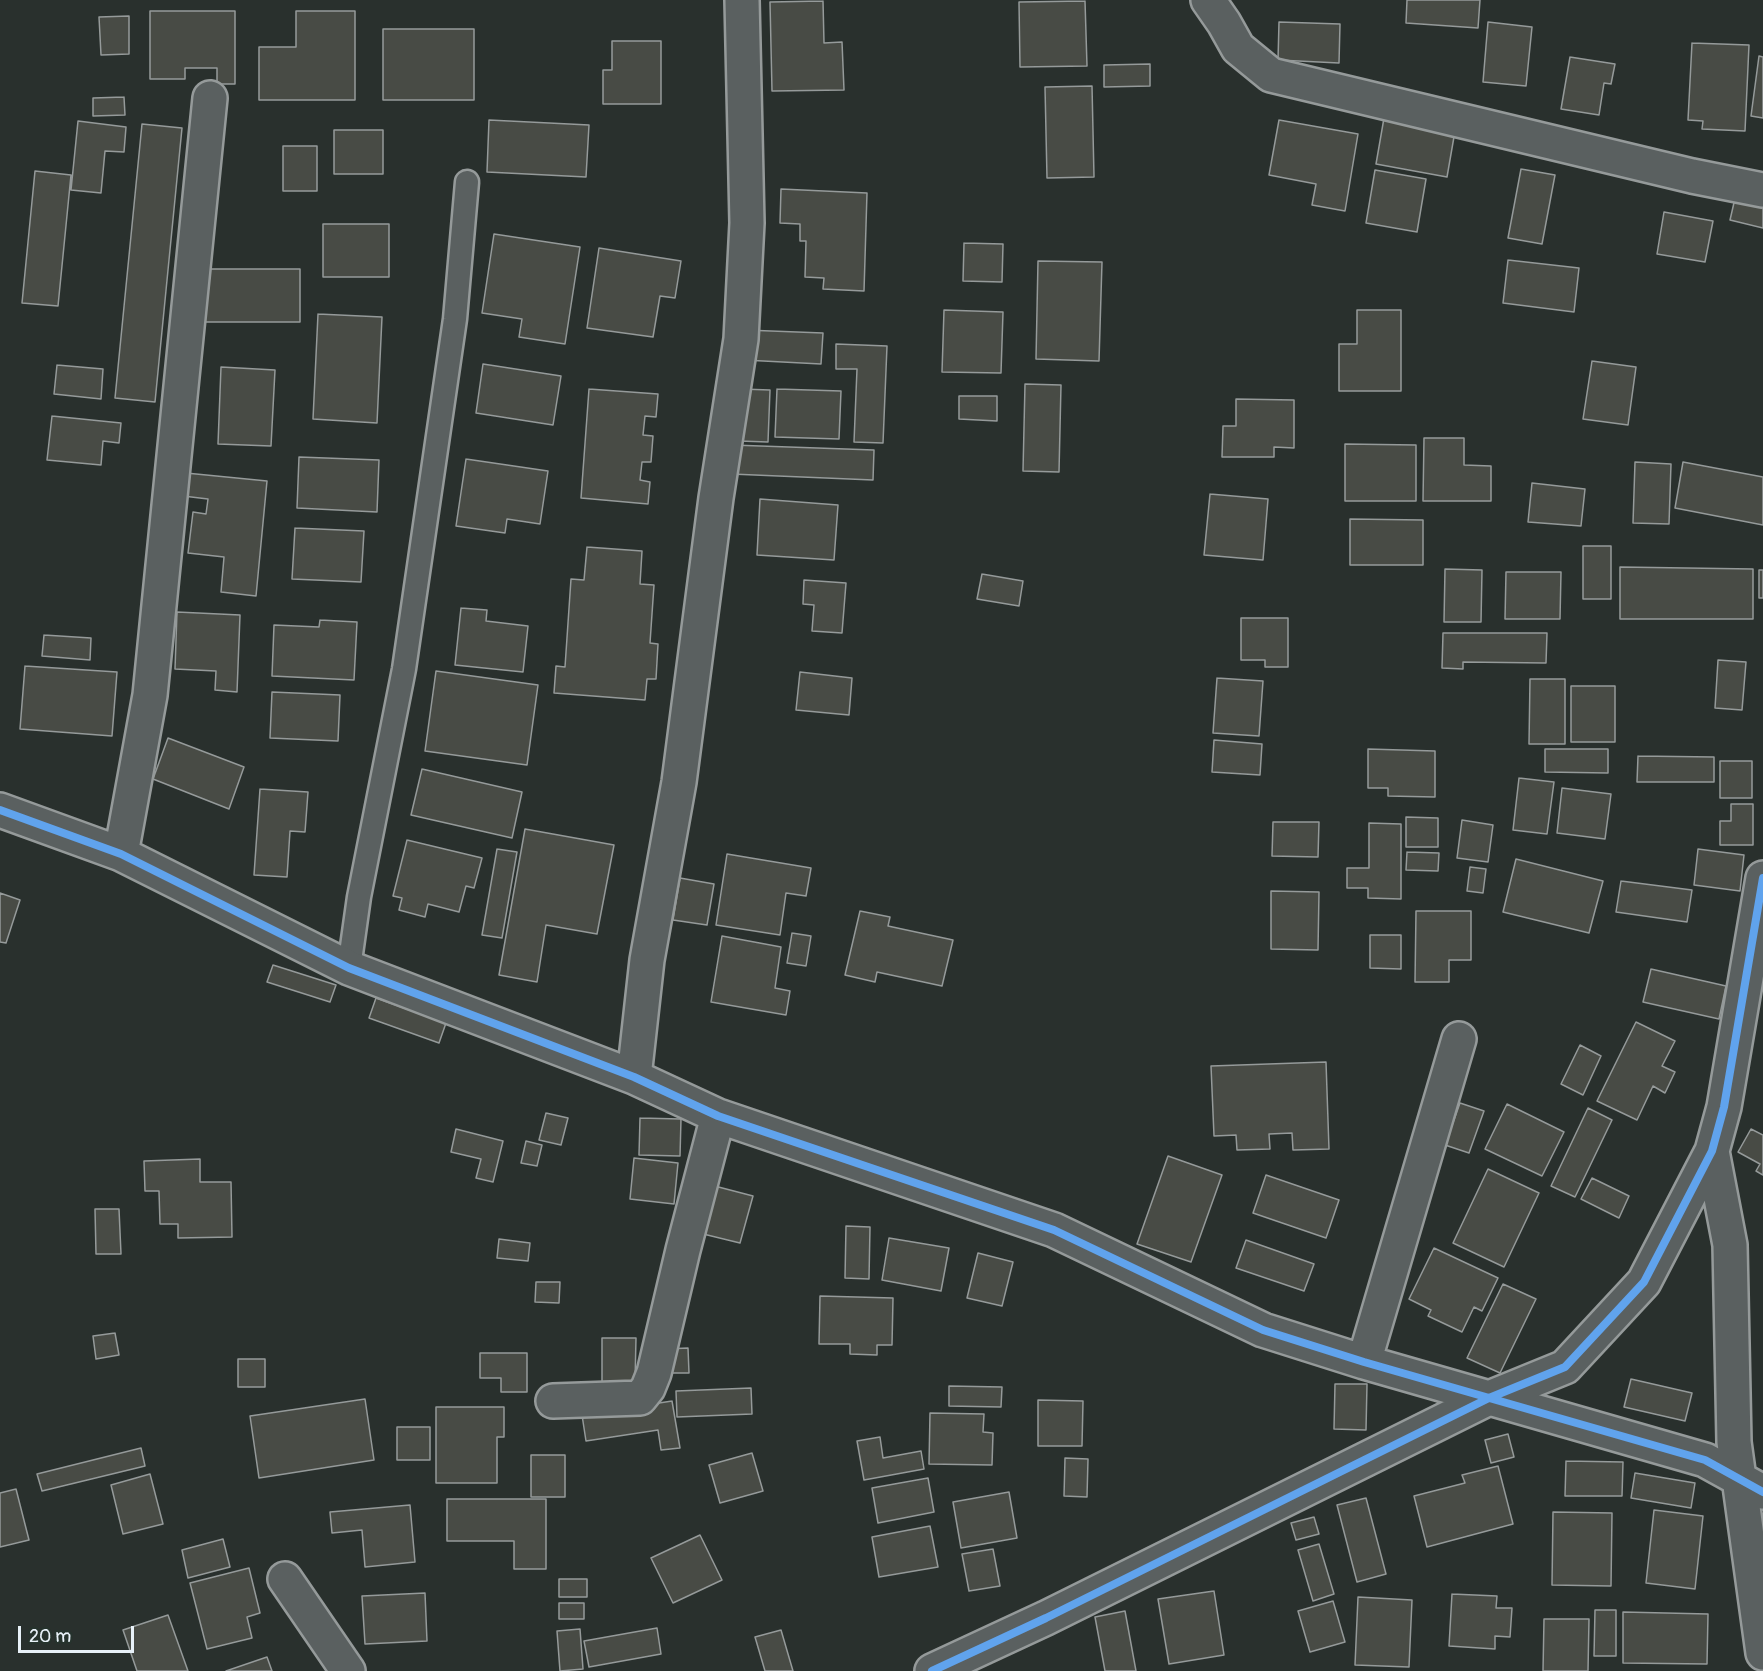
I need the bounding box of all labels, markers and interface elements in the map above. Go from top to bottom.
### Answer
scale bar [21,1614,136,1652]
text: 20 m [29,1625,71,1648]

